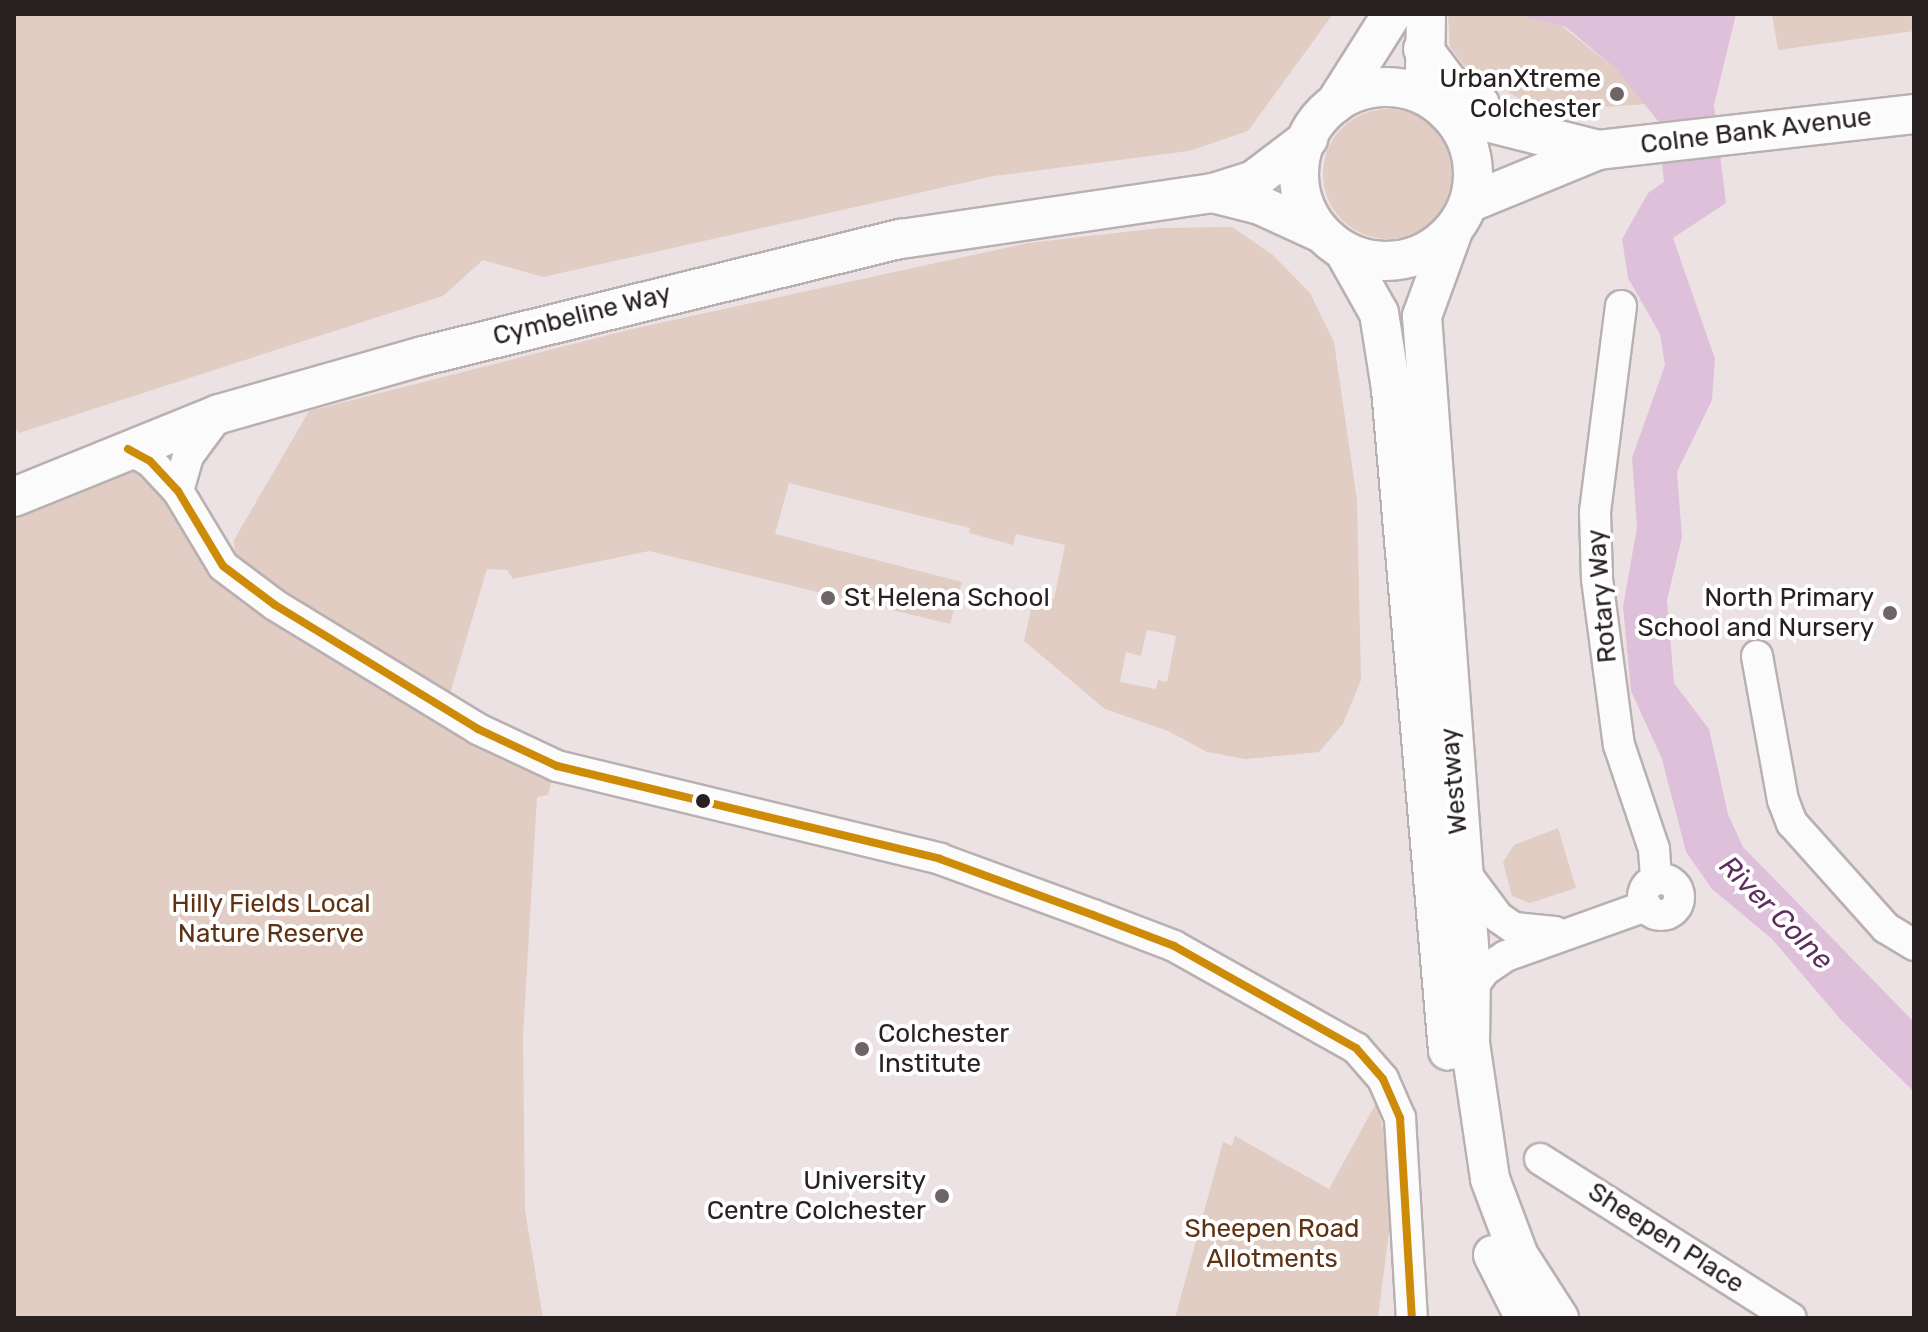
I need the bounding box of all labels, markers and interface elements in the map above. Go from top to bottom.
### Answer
place label: UrbanXtreme Colchester [1439,63,1601,124]
marker: UrbanXtreme Colchester [1608,85,1626,103]
street label: Colne Bank Avenue [1638,101,1874,161]
street label: Cymbeline Way [490,278,674,352]
street label: Rotary Way [1581,527,1623,665]
place label: St Helena School [844,582,1050,614]
place label: North Primary School and Nursery [1638,582,1874,644]
marker: St Helena School [819,589,837,607]
marker: North Primary School and Nursery [1881,604,1899,622]
street label: Westway [1434,726,1474,836]
unlabelled marker [695,793,711,809]
water label: River Colne [1712,849,1840,977]
park label: Hilly Fields Local Nature Reserve [171,888,371,950]
place label: Colchester Institute [878,1018,1009,1080]
marker: Colchester Institute [853,1040,871,1058]
place label: University Centre Colchester [707,1165,926,1226]
street label: Sheepen Place [1582,1176,1750,1300]
marker: University Centre Colchester [933,1187,951,1205]
park label: Sheepen Road Allotments [1185,1213,1359,1274]

